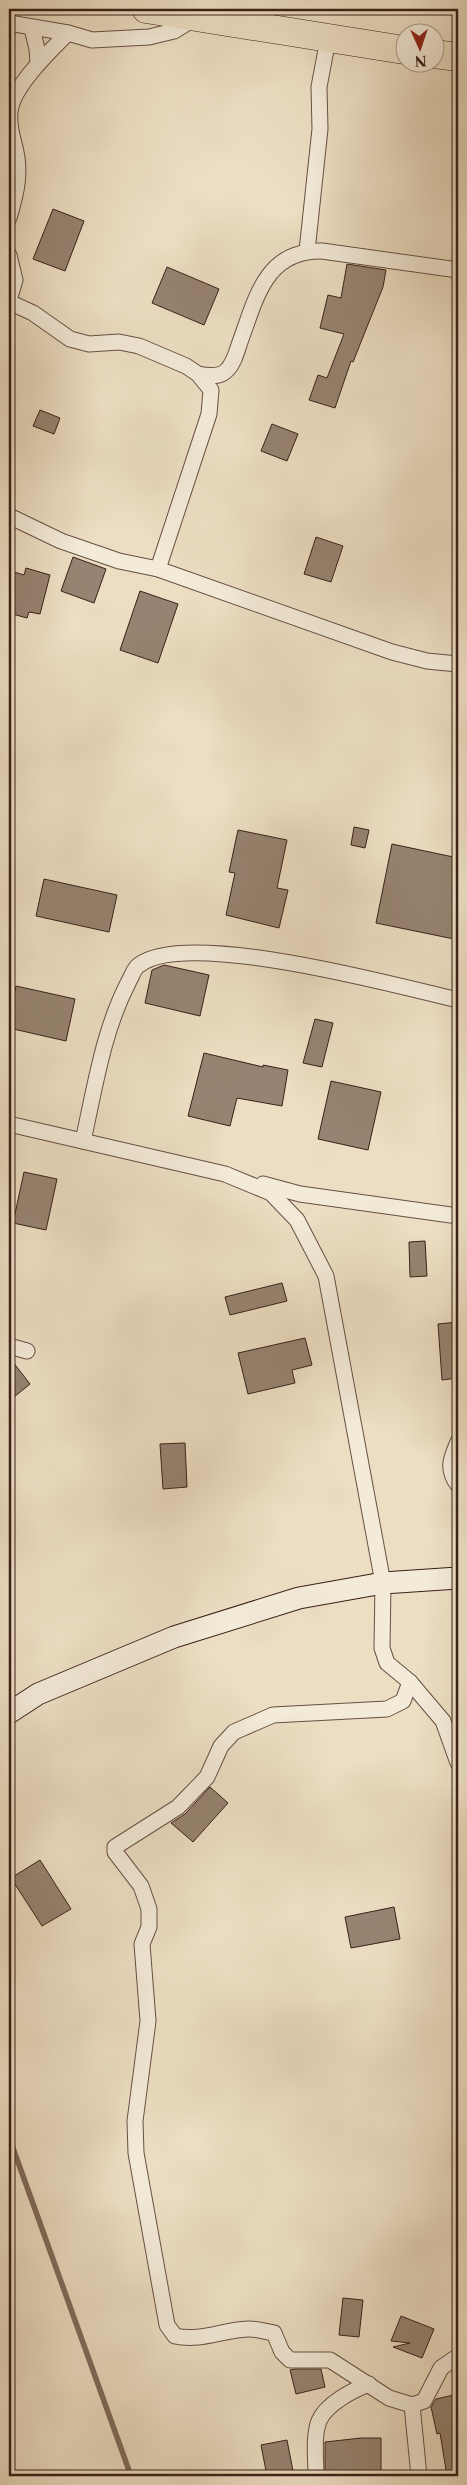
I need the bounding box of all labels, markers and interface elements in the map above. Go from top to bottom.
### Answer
north arrow [394,22,444,72]
text: N [414,52,427,70]

